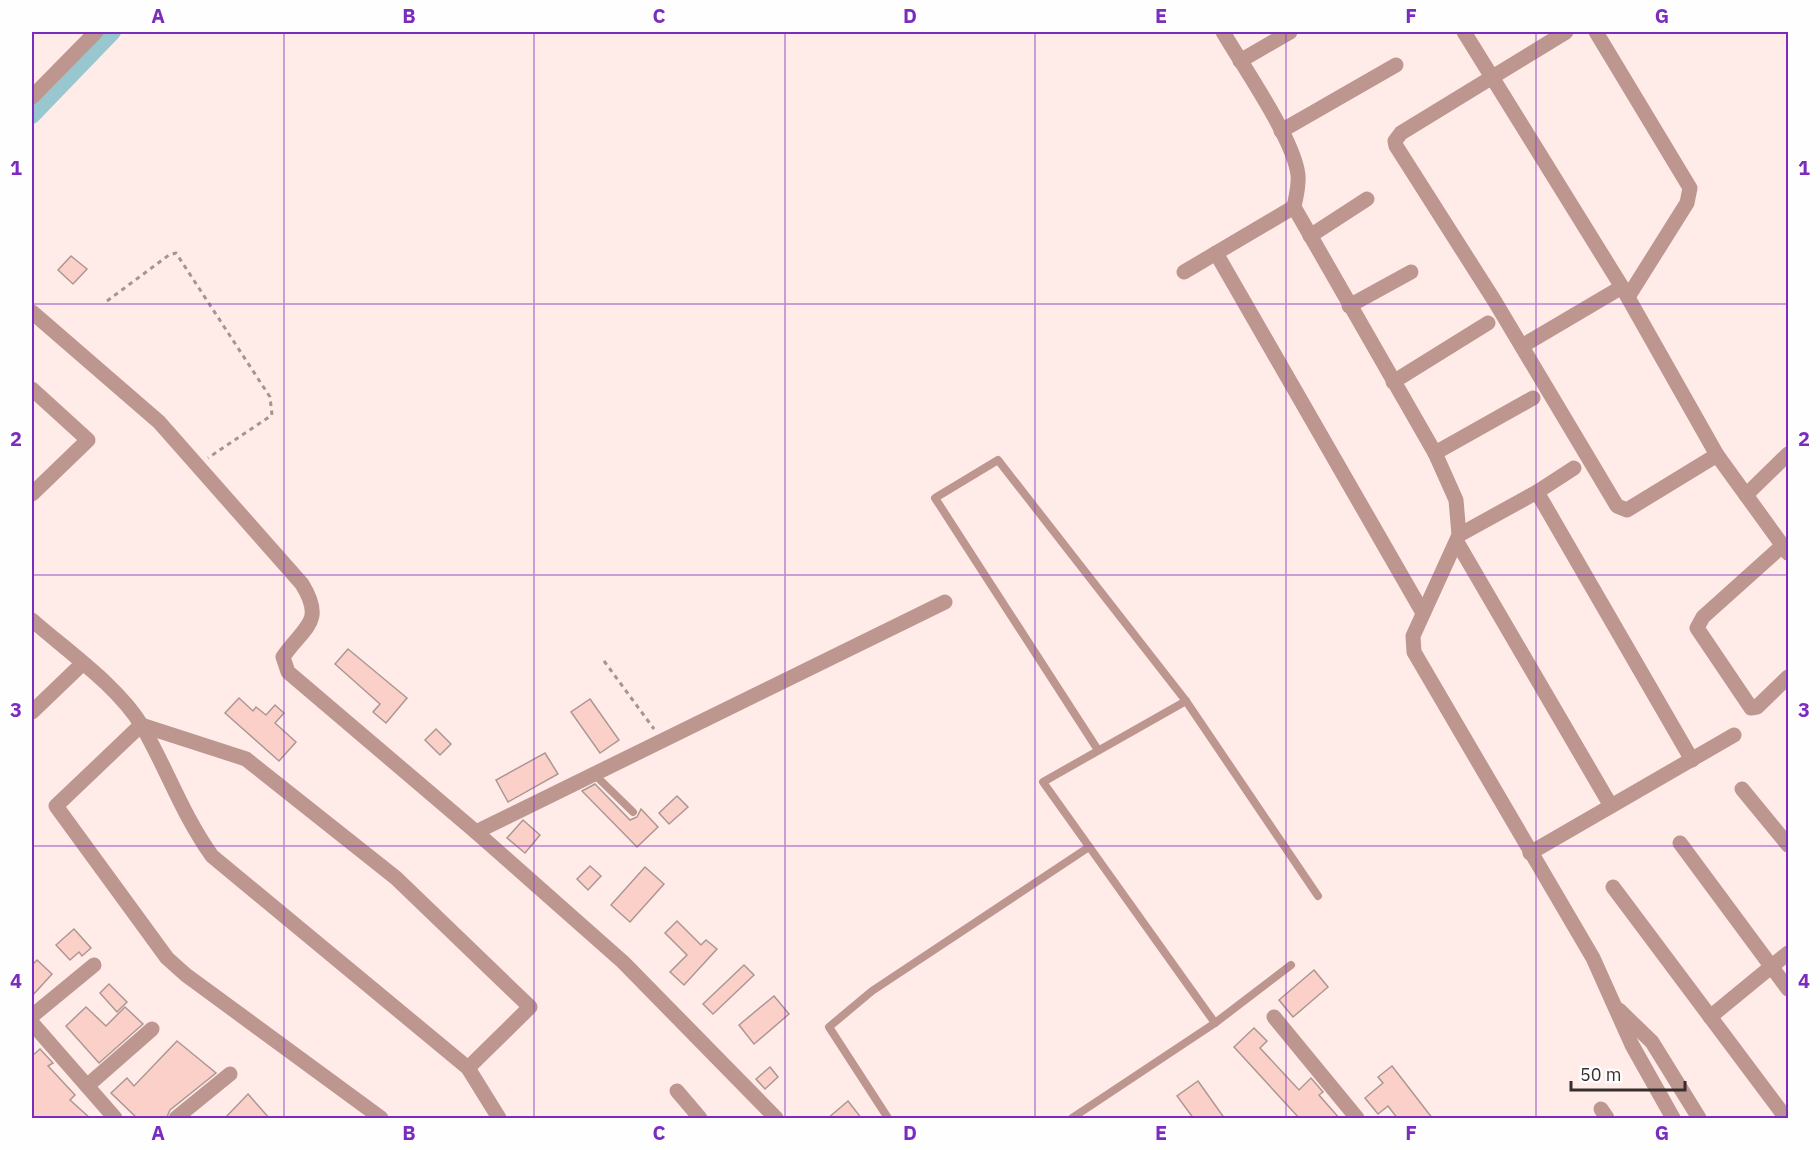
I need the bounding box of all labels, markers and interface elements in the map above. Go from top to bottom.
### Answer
text: A [151,2,165,29]
text: B [402,2,416,29]
text: C [652,2,666,29]
text: D [903,2,917,29]
text: E [1155,2,1167,29]
text: F [1405,2,1417,29]
text: G [1655,2,1669,29]
text: 1 [10,154,22,181]
text: 1 [1798,154,1810,181]
text: 2 [10,425,22,452]
text: 2 [1798,425,1810,452]
text: 3 [10,696,22,723]
text: 3 [1798,696,1810,723]
text: 4 [10,967,22,994]
text: 4 [1798,967,1810,994]
scale bar [1571,1054,1685,1092]
text: 50 m [1580,1063,1622,1086]
text: A [151,1119,165,1146]
text: B [402,1119,416,1146]
text: C [652,1119,666,1146]
text: D [903,1119,917,1146]
text: E [1155,1119,1167,1146]
text: F [1405,1119,1417,1146]
text: G [1655,1119,1669,1146]

